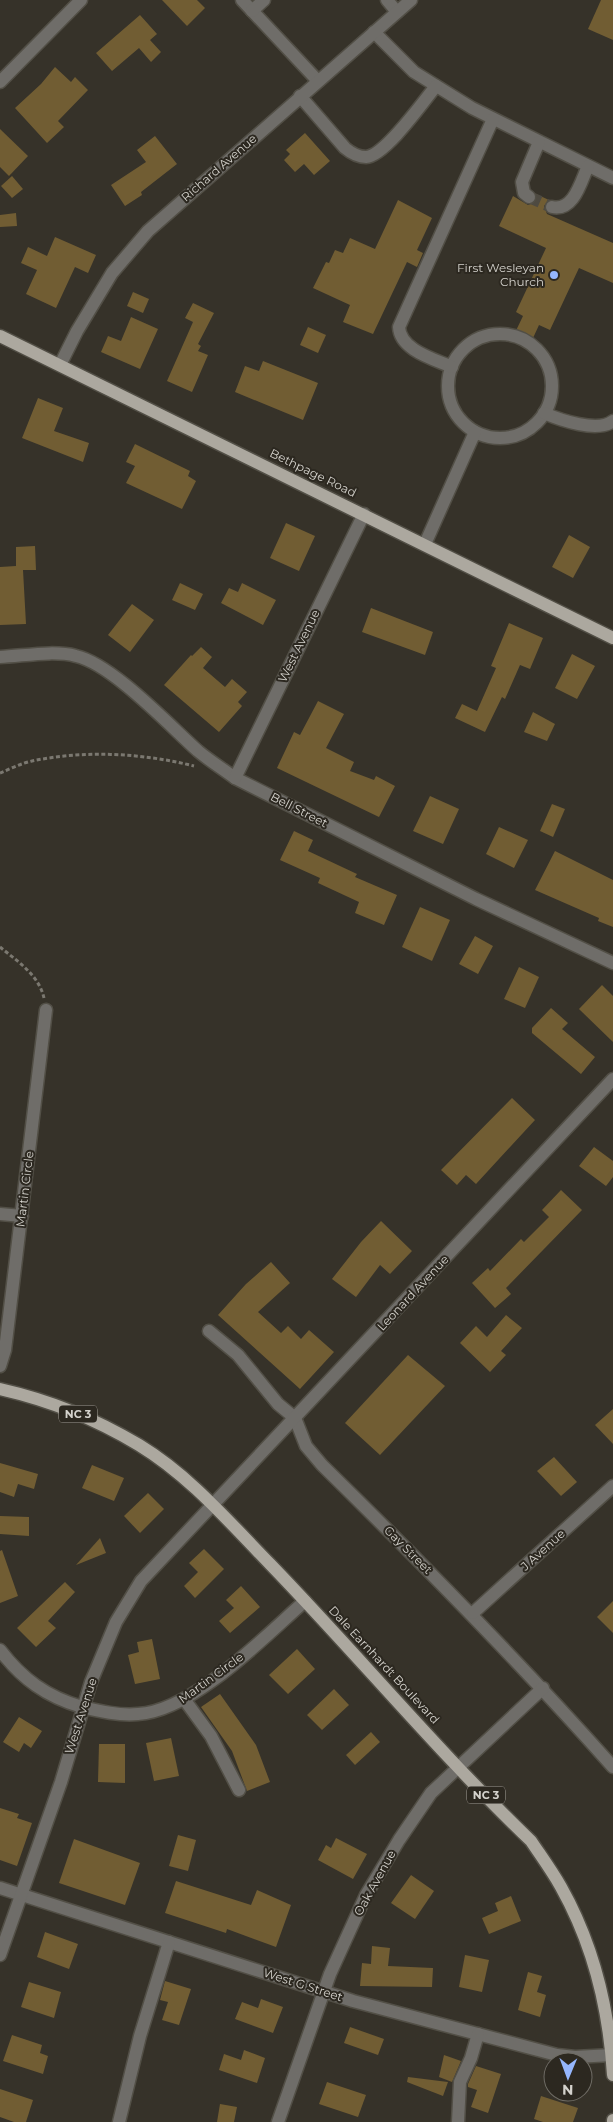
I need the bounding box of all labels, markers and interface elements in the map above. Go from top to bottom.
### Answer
street label: Richard Avenue [178,131,259,204]
place label: First Wesleyan Church [457,260,544,289]
marker: First Wesleyan Church [548,269,560,281]
street label: Bethpage Road [267,445,359,500]
street label: West Avenue [274,607,323,685]
street label: Bell Street [268,789,330,830]
street label: Martin Circle [12,1150,37,1228]
street label: Leonard Avenue [374,1252,452,1334]
road number: NC 3 [59,1406,97,1422]
street label: Gay Street [381,1522,436,1577]
street label: J Avenue [517,1526,568,1574]
street label: Dale Earnhardt Boulevard [326,1603,443,1727]
street label: Martin Circle [175,1649,246,1706]
street label: West Avenue [61,1676,100,1756]
road number: NC 3 [467,1786,505,1804]
street label: Oak Avenue [350,1847,399,1918]
street label: West G Street [262,1965,345,2004]
north arrow [543,2052,593,2102]
text: N [562,2081,574,2099]

